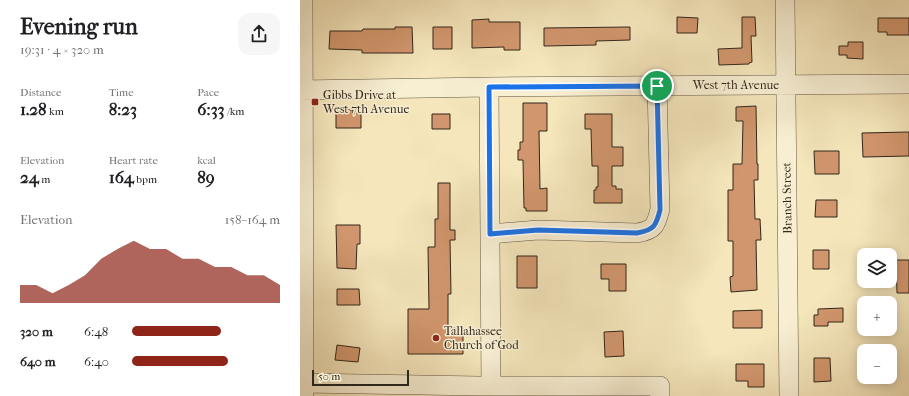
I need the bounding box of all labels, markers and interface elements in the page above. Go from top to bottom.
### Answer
button: share [238,13,280,55]
text: Evening run [20,14,138,40]
text: 19:31 · 4 × 320 m [20,42,104,57]
pin [640,69,674,103]
icon: arrive [646,75,668,97]
street label: West 7th Avenue [692,78,779,92]
text: Distance [20,86,61,99]
text: Time [109,86,134,99]
text: Pace [197,86,219,99]
place label: Gibbs Drive at West 7th Avenue [322,88,409,116]
marker: Gibbs Drive at West 7th Avenue [310,97,320,107]
text: 1.28 [20,99,47,119]
text: 8:23 [109,99,137,119]
text: 6:33 [197,99,225,119]
text: km [47,105,64,118]
text: /km [225,105,244,118]
text: Elevation [20,154,64,167]
text: Heart rate [109,154,158,167]
text: kcal [197,154,216,167]
street label: Branch Street [779,161,795,234]
text: 24 [20,167,39,187]
text: 164 [109,167,134,187]
text: 89 [197,167,215,187]
text: m [39,173,50,186]
text: bpm [134,173,157,186]
text: Elevation [20,212,73,227]
text: 158–164 m [225,212,280,227]
map controls [857,248,897,384]
button: layers [857,248,897,288]
button: + [857,296,897,336]
text: 320 m [20,324,53,339]
text: 6:48 [84,324,108,339]
place label: Tallahassee Church of God [444,324,519,352]
marker: Tallahassee Church of God [431,333,441,343]
button: − [857,344,897,384]
text: 640 m [20,354,55,369]
text: 6:40 [84,354,109,369]
scale bar [312,368,409,387]
text: 50 m [318,370,340,383]

